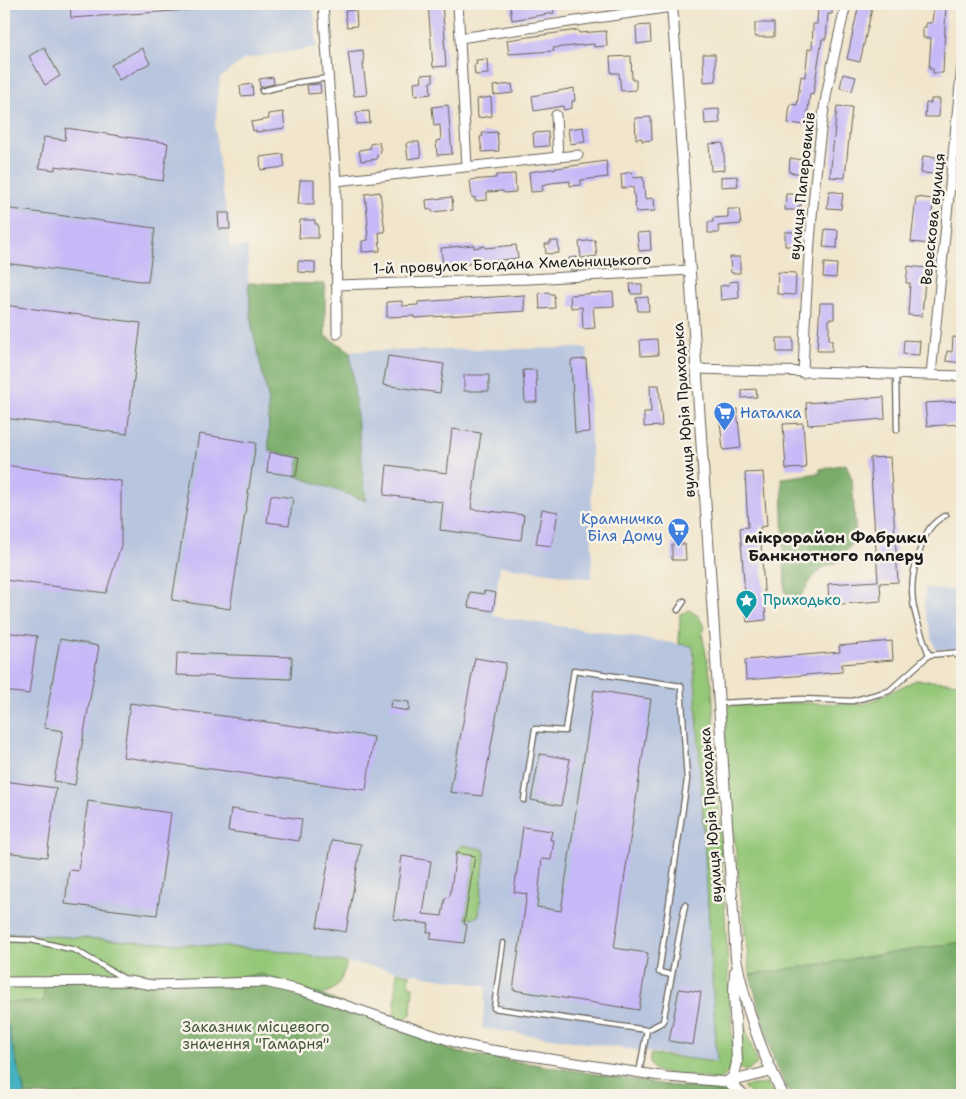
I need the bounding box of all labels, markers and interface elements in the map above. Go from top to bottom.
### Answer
street label: вулиця Паперовиків [784,111,820,261]
street label: Верескова вулиця [916,152,950,286]
street label: 1-й провулок Богдана Хмельницького [373,249,651,279]
street label: вулиця Юрія Приходька [668,321,700,498]
supermarket icon: Наталка [712,401,736,432]
place label: Наталка [740,403,802,423]
place label: Крамничка Біля Дому [581,509,664,546]
supermarket icon: Крамничка Біля Дому [667,516,691,547]
district label: мікрорайон Фабрики Банкнотного паперу [744,527,928,566]
place icon: Приходько [735,588,759,619]
place label: Приходько [763,590,841,610]
street label: вулиця Юрія Приходька [695,726,727,903]
park label: Заказник місцевого значення "Гамарня" [182,1017,330,1054]

